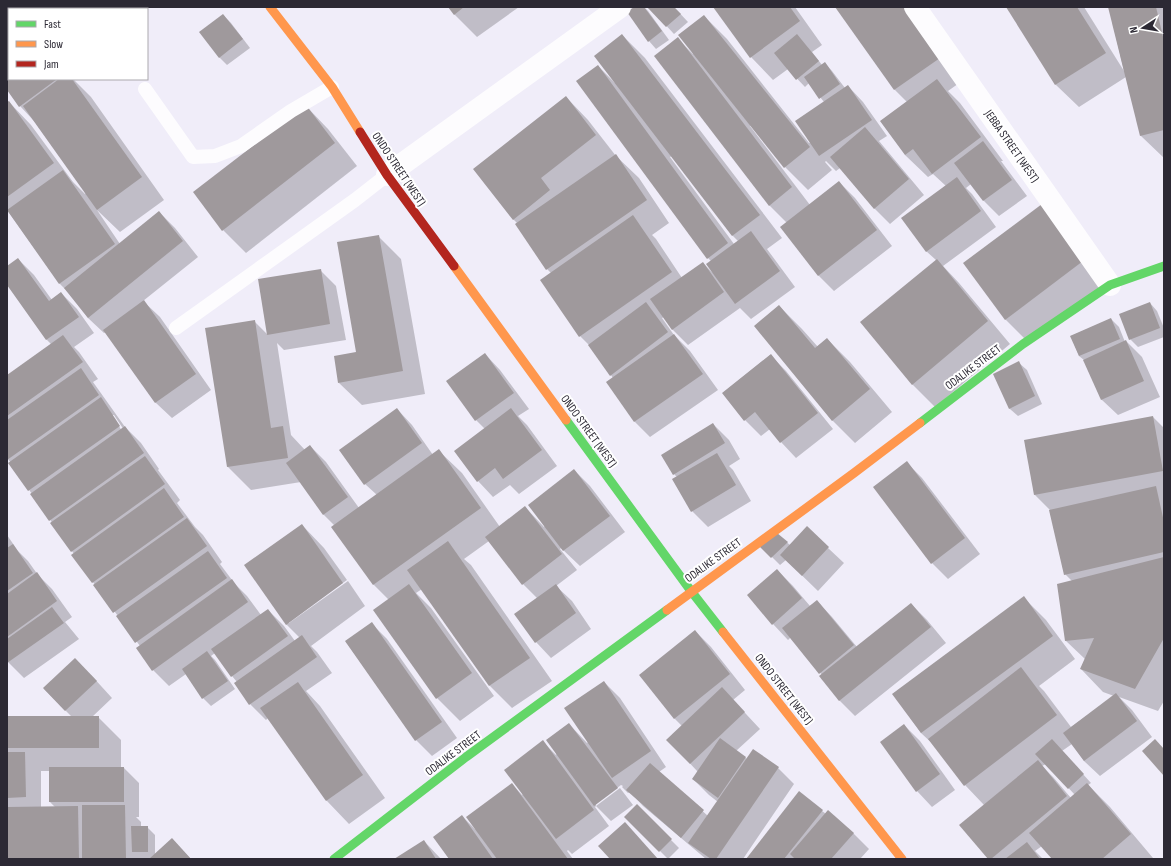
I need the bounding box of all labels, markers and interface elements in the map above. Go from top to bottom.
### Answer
legend [8,8,148,80]
north arrow [1123,8,1163,48]
text: Fast [44,17,61,32]
text: N [1127,26,1141,34]
text: Slow [44,37,63,52]
text: Jam [43,57,59,72]
street label: JEBBA STREET (WEST) [980,106,1042,186]
street label: ONDO STREET (WEST) [368,129,429,209]
street label: ODALIKE STREET [942,341,1004,393]
street label: ONDO STREET (WEST) [557,392,620,470]
street label: ODALIKE STREET [682,535,745,586]
street label: ONDO STREET (WEST) [751,651,816,728]
street label: ODALIKE STREET [422,727,484,779]

